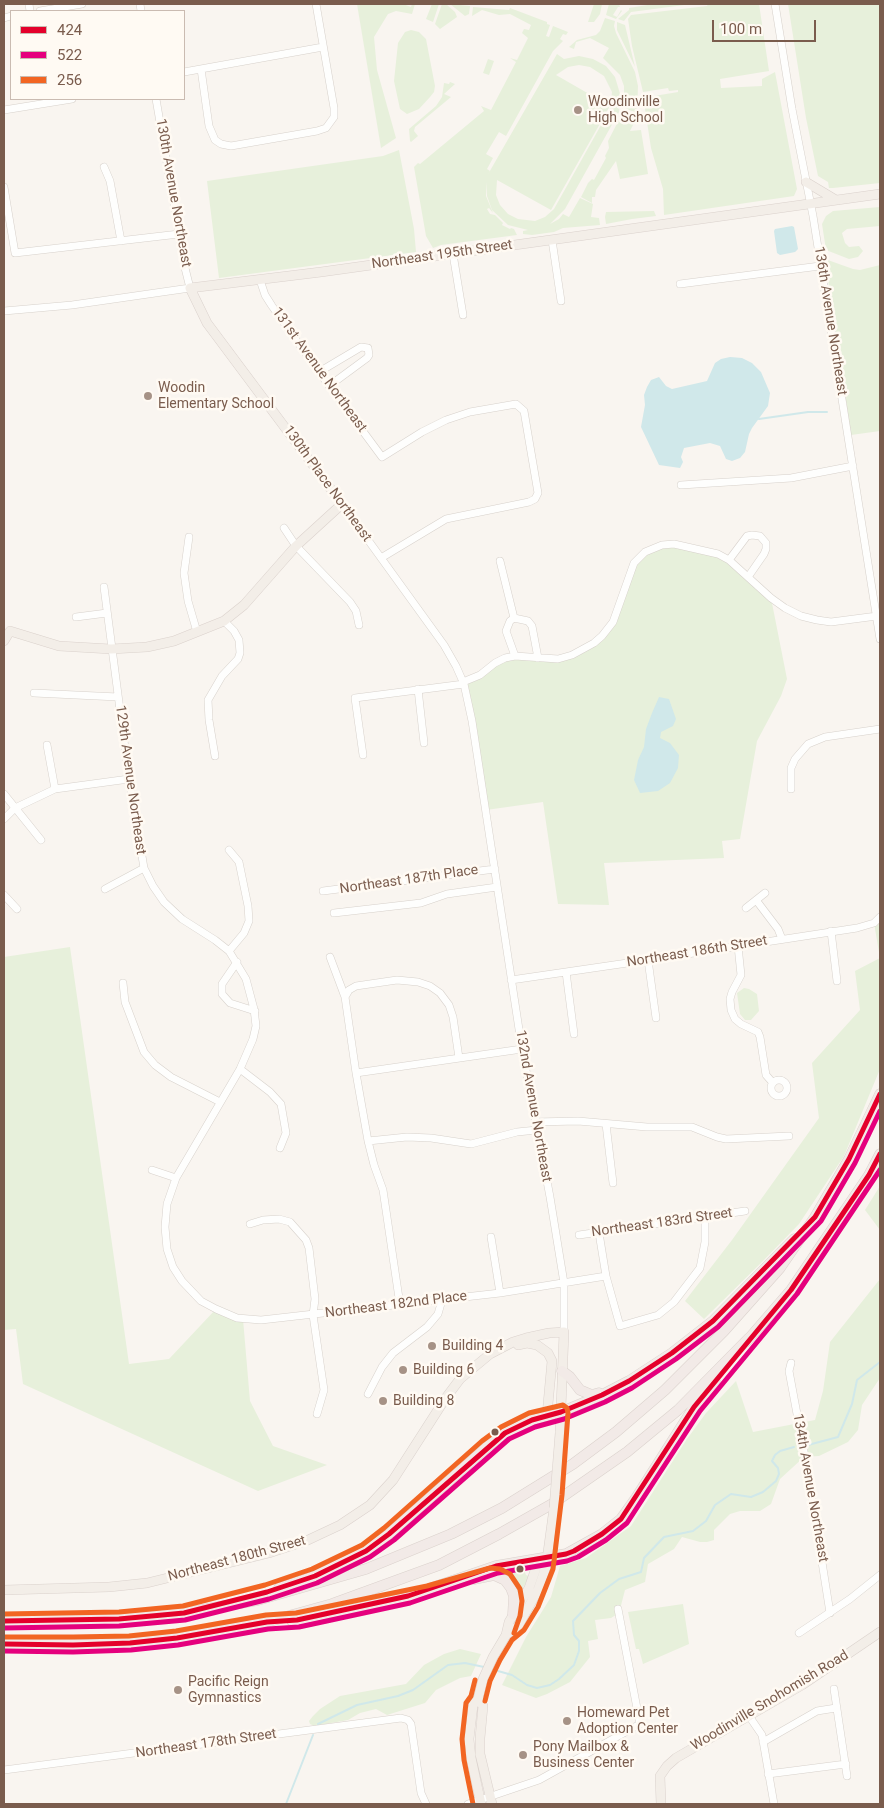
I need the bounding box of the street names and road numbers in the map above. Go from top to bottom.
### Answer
street label: 130th Avenue Northeast [152,117,194,269]
street label: Northeast 195th Street [371,237,513,273]
street label: 136th Avenue Northeast [810,245,850,397]
street label: 131st Avenue Northeast [268,304,370,436]
street label: 130th Place Northeast [279,423,375,545]
street label: 129th Avenue Northeast [111,704,149,856]
street label: Northeast 187th Place [339,862,479,898]
street label: Northeast 186th Street [626,933,768,971]
street label: 132nd Avenue Northeast [511,1029,555,1183]
street label: Northeast 183rd Street [590,1205,734,1241]
street label: Northeast 182nd Place [324,1288,468,1322]
street label: 134th Avenue Northeast [789,1412,831,1564]
street label: Northeast 180th Street [166,1533,308,1585]
street label: Woodinville Snohomish Road [688,1647,852,1755]
street label: Northeast 178th Street [135,1726,277,1762]

